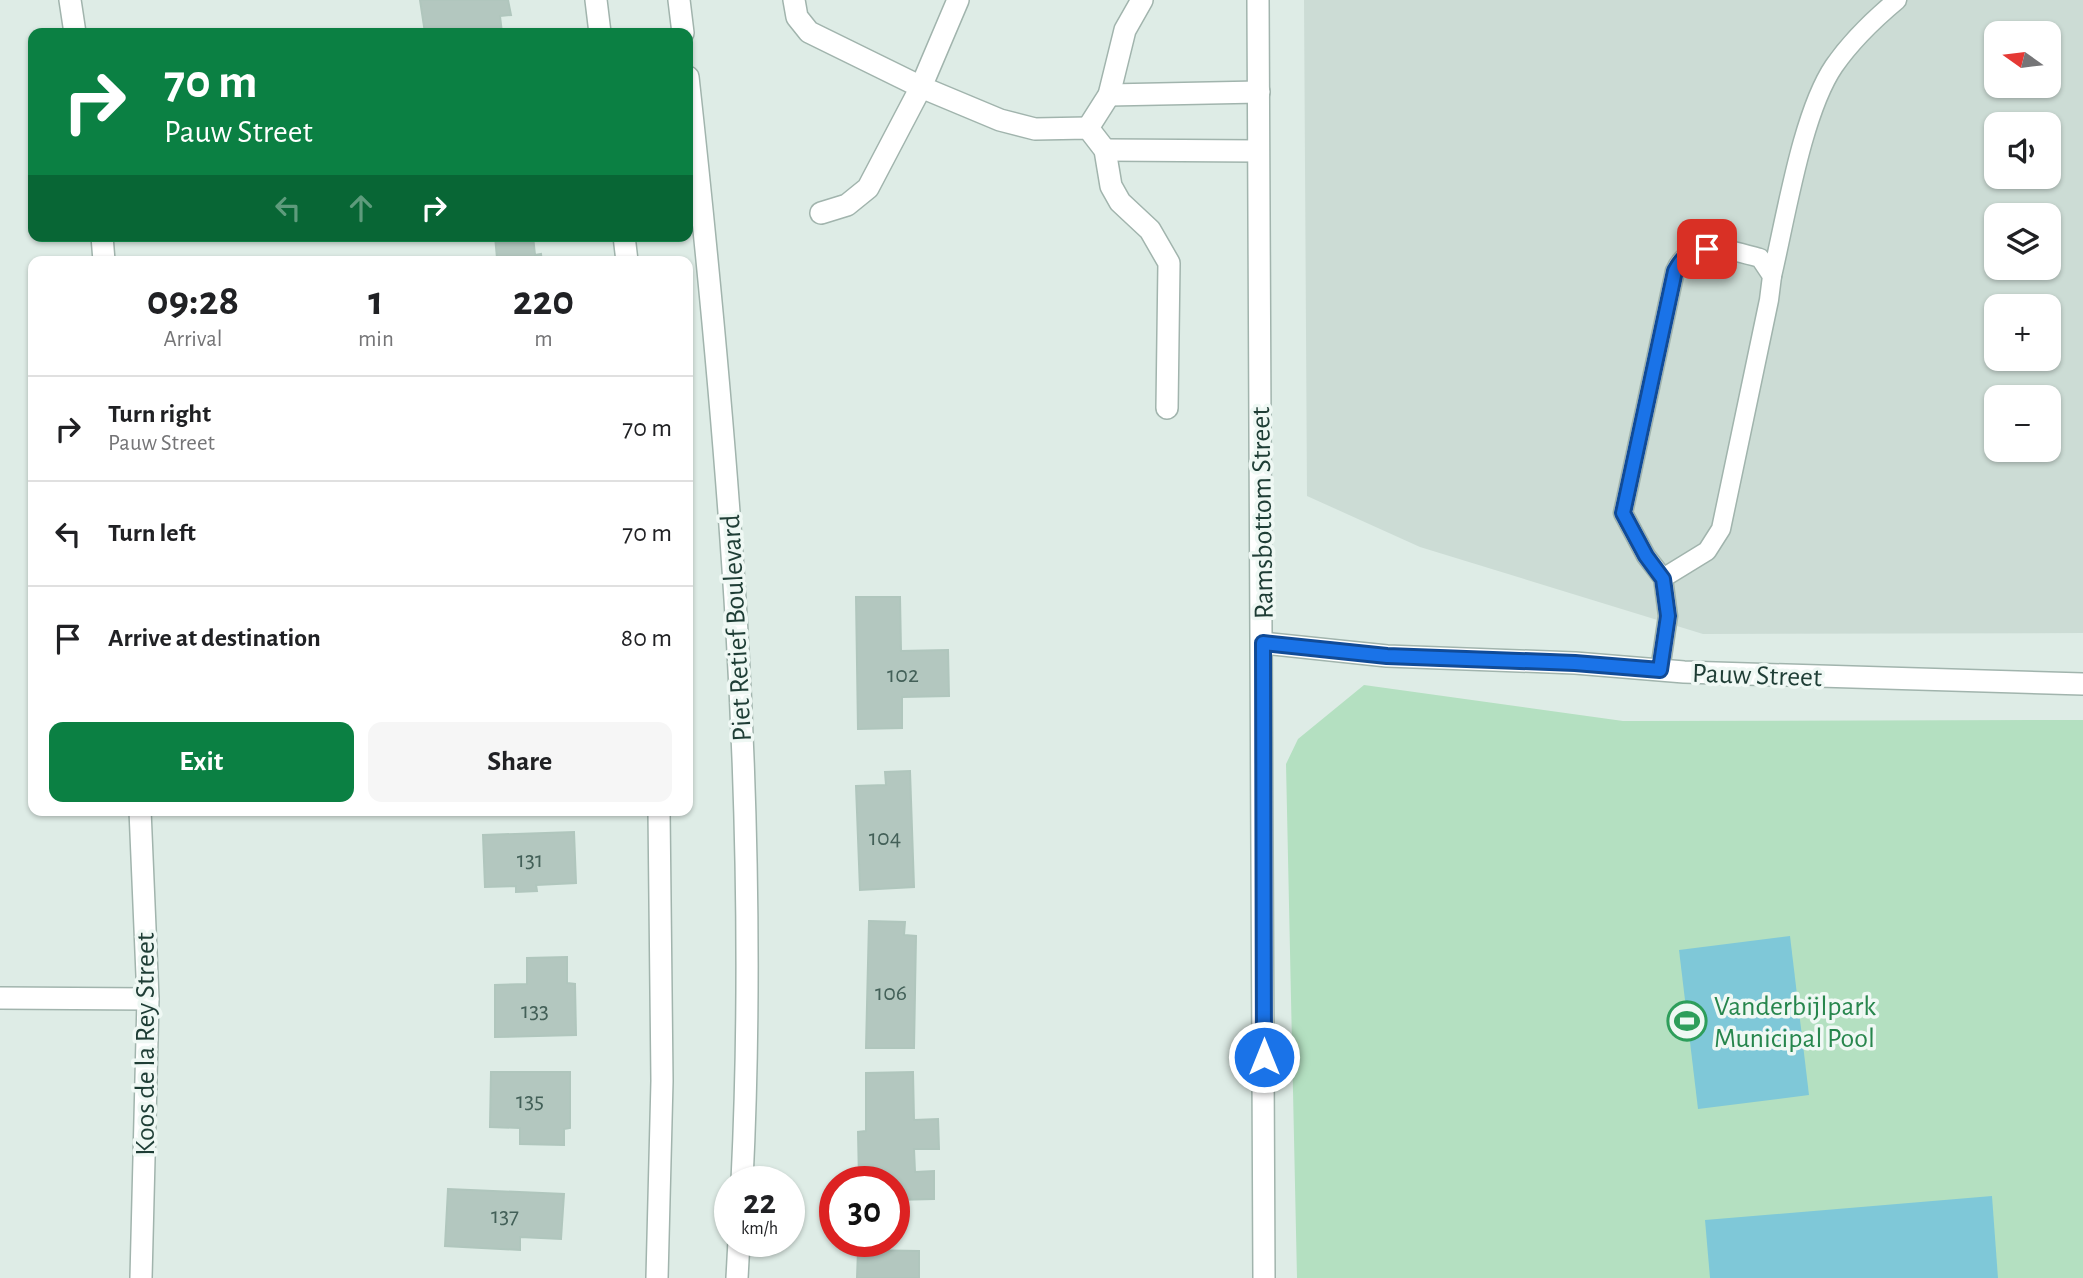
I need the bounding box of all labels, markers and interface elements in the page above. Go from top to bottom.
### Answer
north arrow [1984,21,2062,98]
map controls [1984,21,2061,462]
icon: right [49,56,140,147]
text: 70 m [164,58,258,107]
button: sound [1984,112,2061,189]
text: Pauw Street [164,116,313,148]
icon: left [269,189,307,227]
icon: ahead [342,189,380,227]
icon: right [415,189,453,227]
button: layers [1984,203,2061,280]
pin [1677,219,1737,279]
icon: arrive [1688,230,1726,268]
text: 09:28 [147,280,239,322]
text: 1 [368,280,383,322]
text: 220 [513,280,574,322]
button: + [1984,294,2061,371]
text: Arrival [163,328,223,351]
text: min [358,328,394,351]
text: m [534,328,553,351]
button: − [1984,385,2061,462]
text: Turn right [108,401,211,427]
street label: Ramsbottom Street [1247,406,1279,619]
icon: right [49,410,87,448]
text: 70 m [622,415,672,441]
text: Pauw Street [108,432,215,455]
street label: Piet Retief Boulevard [717,514,757,742]
icon: left [49,515,87,553]
text: Turn left [108,520,196,546]
text: 70 m [622,520,672,546]
icon: arrive [49,620,87,658]
text: Arrive at destination [108,625,321,651]
text: 80 m [621,625,672,651]
street label: Pauw Street [1691,660,1822,692]
house number: 102 [887,663,919,687]
button: Exit [49,722,354,802]
button: Share [368,722,672,802]
house number: 104 [869,826,901,850]
house number: 131 [517,848,543,872]
street label: Koos de la Rey Street [132,932,160,1156]
house number: 106 [875,981,907,1005]
place label: Vanderbijlpark Municipal Pool [1714,993,1876,1053]
house number: 133 [521,999,549,1023]
sports icon: Vanderbijlpark Municipal Pool [1666,1000,1708,1042]
position arrow [1227,1020,1301,1094]
house number: 135 [516,1089,544,1113]
speed limit sign: 30 [819,1166,910,1257]
text: 22 [743,1185,776,1220]
house number: 137 [491,1204,519,1228]
text: km/h [741,1220,778,1238]

